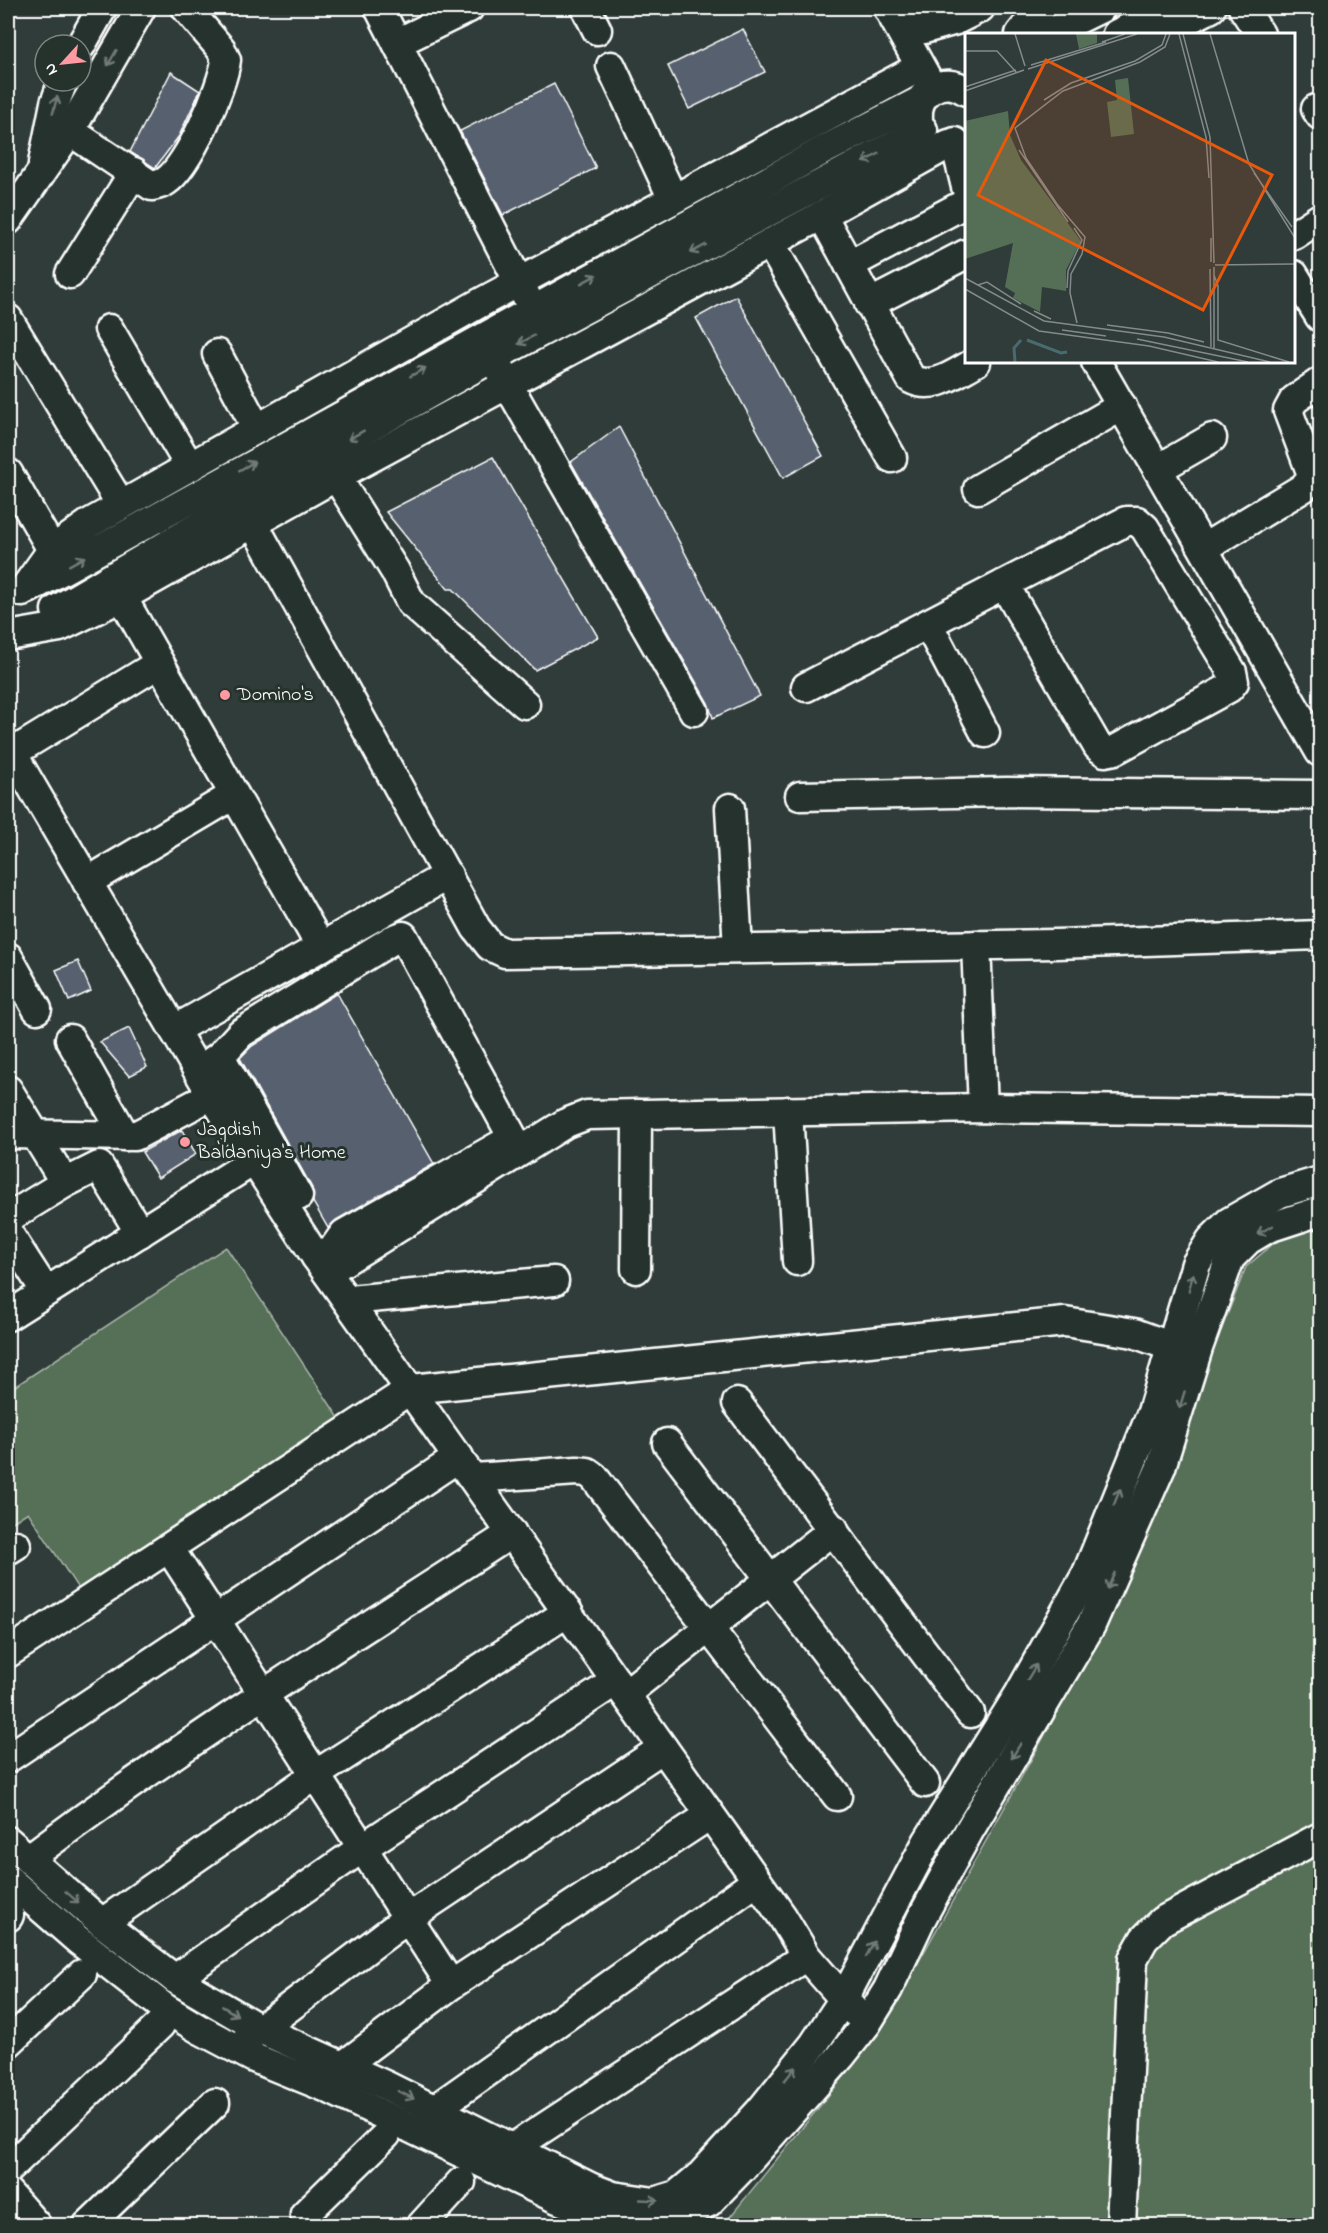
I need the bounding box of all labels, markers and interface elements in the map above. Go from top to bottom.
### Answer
north arrow [33,33,93,93]
inset map [965,33,1295,363]
one-way arrow [106,49,118,66]
text: N [38,58,65,79]
one-way arrow [50,96,62,115]
one-way arrow [863,152,880,164]
one-way arrow [690,244,708,255]
one-way arrow [580,273,597,285]
one-way arrow [518,334,535,346]
one-way arrow [409,366,426,378]
one-way arrow [348,429,365,441]
one-way arrow [239,460,256,472]
one-way arrow [68,555,85,567]
place label: Domino's [236,681,314,710]
marker: Domino's [218,688,232,702]
place label: Jagdish Baldaniya's Home [196,1116,346,1168]
marker: Jagdish Baldaniya's Home [178,1135,192,1149]
one-way arrow [1257,1225,1275,1236]
one-way arrow [1186,1273,1197,1292]
one-way arrow [1176,1390,1187,1409]
one-way arrow [1112,1488,1123,1506]
one-way arrow [1104,1571,1116,1589]
one-way arrow [1026,1664,1038,1681]
one-way arrow [1010,1742,1022,1759]
one-way arrow [64,1890,79,1904]
one-way arrow [865,1940,876,1958]
one-way arrow [221,2006,238,2018]
one-way arrow [783,2067,796,2083]
one-way arrow [396,2090,414,2102]
one-way arrow [638,2194,658,2206]

